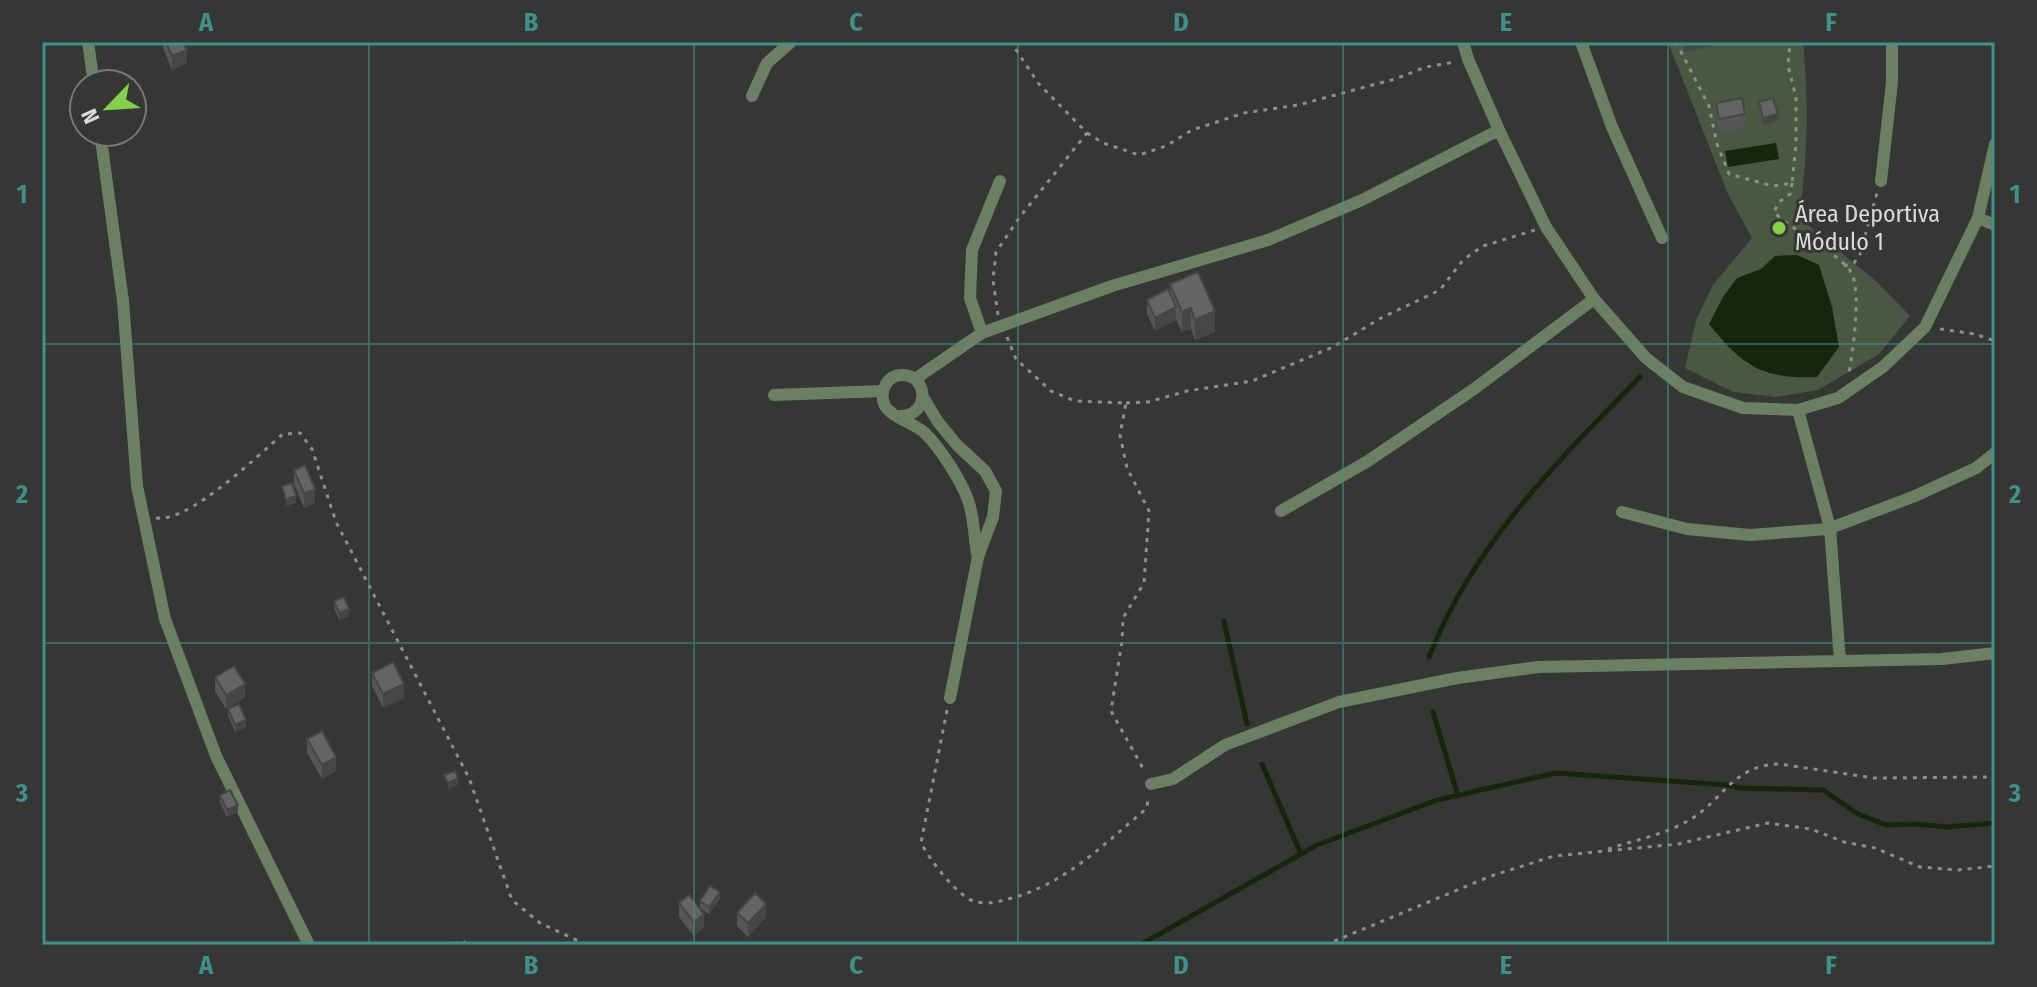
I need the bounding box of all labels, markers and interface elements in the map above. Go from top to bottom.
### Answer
text: A [198,7,214,38]
text: B [524,7,539,38]
text: C [849,7,863,38]
text: D [1173,7,1189,38]
text: E [1500,7,1512,38]
text: F [1825,7,1837,38]
north arrow [68,68,148,148]
text: N [75,105,105,128]
text: 1 [17,179,28,210]
text: 1 [2010,179,2021,210]
place label: Área Deportiva Módulo 1 [1795,199,1940,256]
marker: Área Deportiva Módulo 1 [1770,219,1788,237]
text: 2 [15,479,28,510]
text: 2 [2008,479,2021,510]
text: 3 [15,778,28,809]
text: 3 [2008,778,2021,809]
text: A [198,950,214,981]
text: B [524,950,539,981]
text: C [849,950,863,981]
text: D [1173,950,1189,981]
text: E [1500,950,1512,981]
text: F [1825,950,1837,981]

